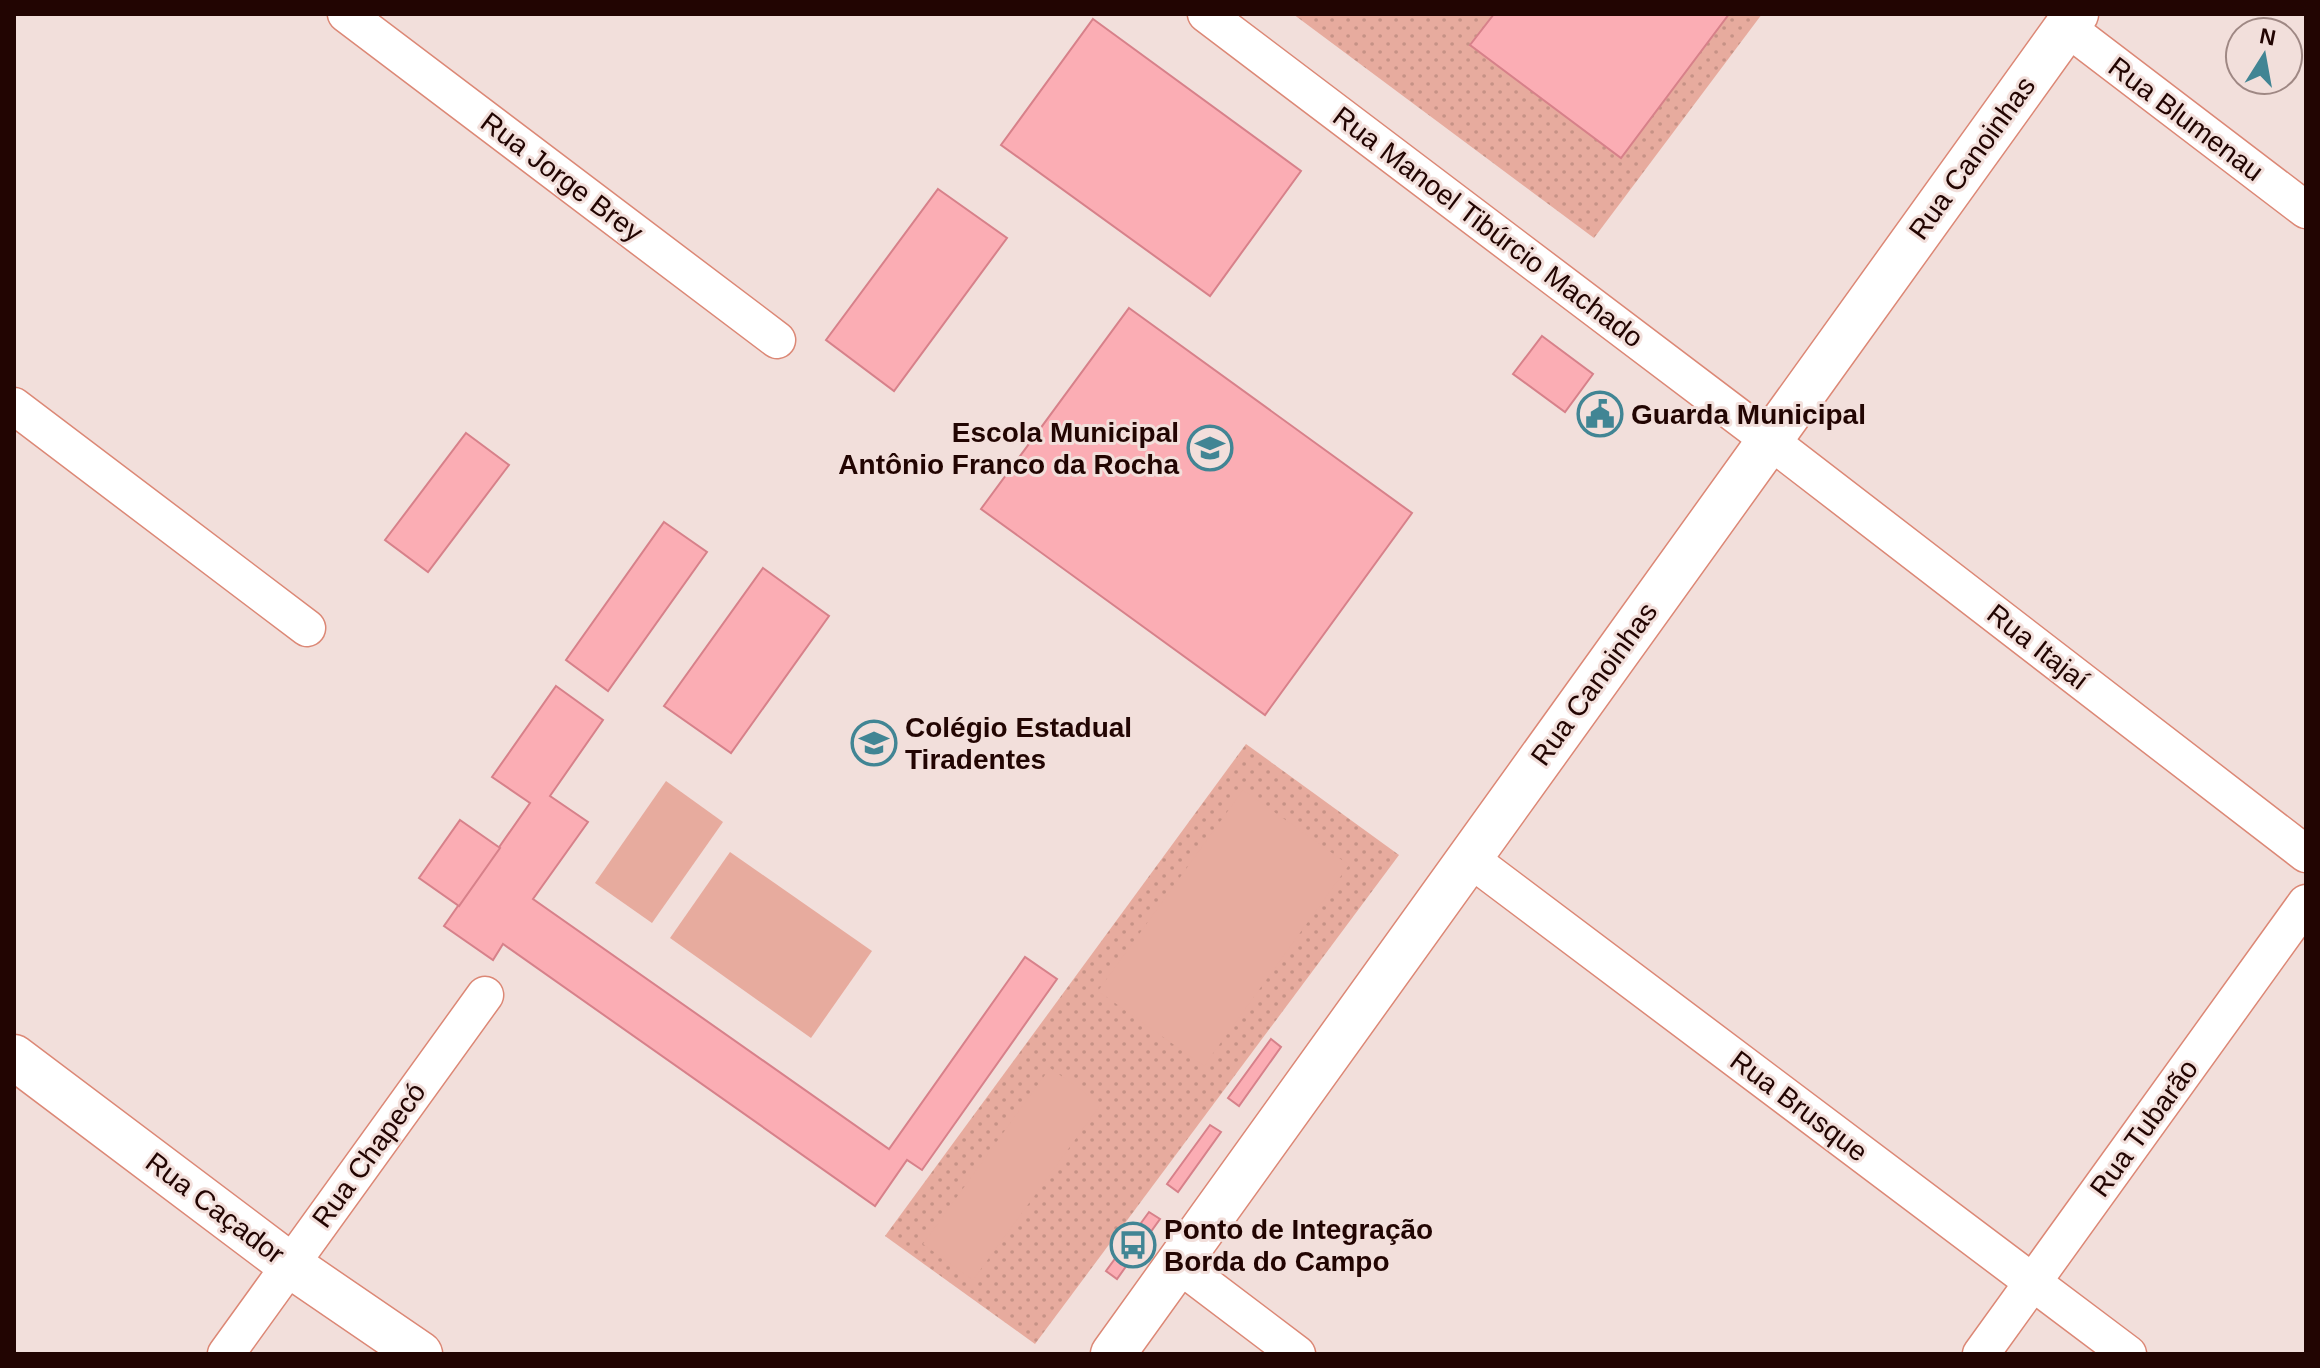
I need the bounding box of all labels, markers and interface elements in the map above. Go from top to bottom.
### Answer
north arrow [2224,16,2304,96]
text: N [2258,23,2278,51]
street label: Rua Blumenau [2103,51,2269,187]
street label: Rua Canoinhas [1903,71,2041,245]
street label: Rua Manoel Tibúrcio Machado [1327,100,1649,354]
street label: Rua Jorge Brey [475,106,649,248]
public building icon: Guarda Municipal [1576,390,1624,438]
place label: Guarda Municipal [1631,399,1866,430]
place label: Escola Municipal Antônio Franco da Rocha [838,417,1179,480]
school or university icon: Escola Municipal Antônio Franco da Rocha [1186,424,1234,472]
street label: Rua Canoinhas [1525,597,1663,771]
street label: Rua Itajaí [1981,598,2095,696]
place label: Colégio Estadual Tiradentes [905,712,1132,775]
school or university icon: Colégio Estadual Tiradentes [850,719,898,767]
street label: Rua Brusque [1724,1044,1874,1168]
street label: Rua Tubarão [2084,1053,2204,1203]
street label: Rua Chapecó [306,1077,432,1233]
street label: Rua Caçador [140,1146,290,1270]
place label: Ponto de Integração Borda do Campo [1164,1214,1433,1277]
bus stop icon: Ponto de Integração Borda do Campo [1109,1221,1157,1269]

